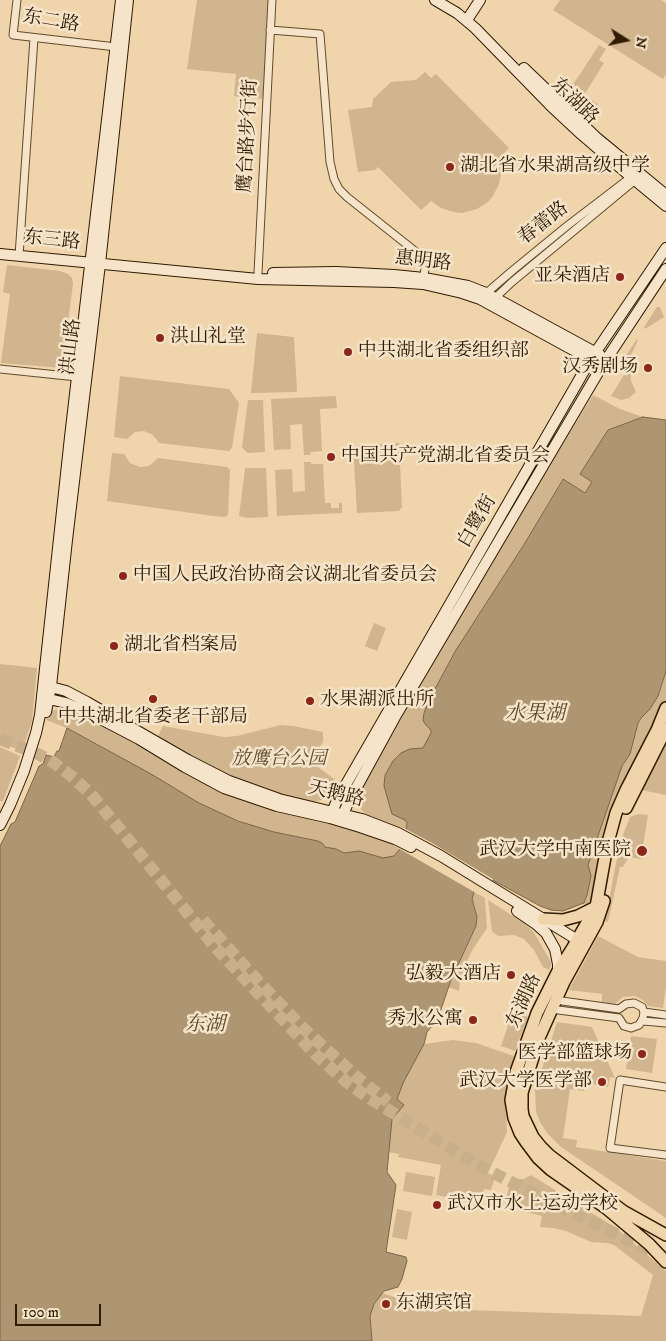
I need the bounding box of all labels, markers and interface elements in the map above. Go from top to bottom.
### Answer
street label: 东二路 [21,6,81,38]
north arrow [601,15,651,65]
text: N [631,35,651,50]
street label: 东湖路 [546,74,602,130]
street label: 鹰台路步行街 [235,78,263,194]
place label: 湖北省水果湖高级中学 [460,156,650,178]
marker: 湖北省水果湖高级中学 [444,161,456,173]
street label: 春蕾路 [515,197,573,251]
street label: 东三路 [22,227,82,255]
street label: 惠明路 [393,247,453,277]
place label: 亚朵酒店 [534,266,610,288]
marker: 亚朵酒店 [614,271,626,283]
street label: 洪山路 [57,317,87,377]
place label: 洪山礼堂 [170,327,246,349]
marker: 洪山礼堂 [154,332,166,344]
place label: 中共湖北省委组织部 [358,341,529,363]
marker: 中共湖北省委组织部 [342,346,354,358]
place label: 汉秀剧场 [562,357,638,379]
marker: 汉秀剧场 [642,362,654,374]
place label: 中国共产党湖北省委员会 [341,446,550,468]
marker: 中国共产党湖北省委员会 [325,451,337,463]
street label: 白鹭街 [454,492,502,552]
place label: 中国人民政治协商会议湖北省委员会 [133,565,437,587]
marker: 中国人民政治协商会议湖北省委员会 [117,570,129,582]
place label: 湖北省档案局 [124,635,238,657]
marker: 湖北省档案局 [108,640,120,652]
place label: 水果湖派出所 [320,690,434,712]
marker: 中共湖北省委老干部局 [147,693,159,705]
marker: 水果湖派出所 [304,695,316,707]
water label: 水果湖 [505,703,565,727]
place label: 中共湖北省委老干部局 [58,707,248,729]
park label: 放鹰台公园 [232,749,326,771]
street label: 天鹅路 [306,777,366,813]
place label: 武汉大学中南医院 [479,840,631,862]
marker: 武汉大学中南医院 [635,844,649,858]
place label: 弘毅大酒店 [406,964,501,986]
marker: 弘毅大酒店 [505,969,517,981]
street label: 东湖路 [503,970,547,1032]
place label: 秀水公寓 [387,1009,463,1031]
water label: 东湖 [185,1014,225,1038]
marker: 秀水公寓 [467,1014,479,1026]
place label: 医学部篮球场 [518,1043,632,1065]
marker: 医学部篮球场 [636,1048,648,1060]
place label: 武汉大学医学部 [459,1071,592,1093]
marker: 武汉大学医学部 [596,1076,608,1088]
place label: 武汉市水上运动学校 [447,1194,618,1216]
marker: 武汉市水上运动学校 [431,1199,443,1211]
place label: 东湖宾馆 [396,1293,472,1315]
scale bar [18,1294,104,1326]
marker: 东湖宾馆 [380,1298,392,1310]
text: 100 m [23,1303,59,1322]

